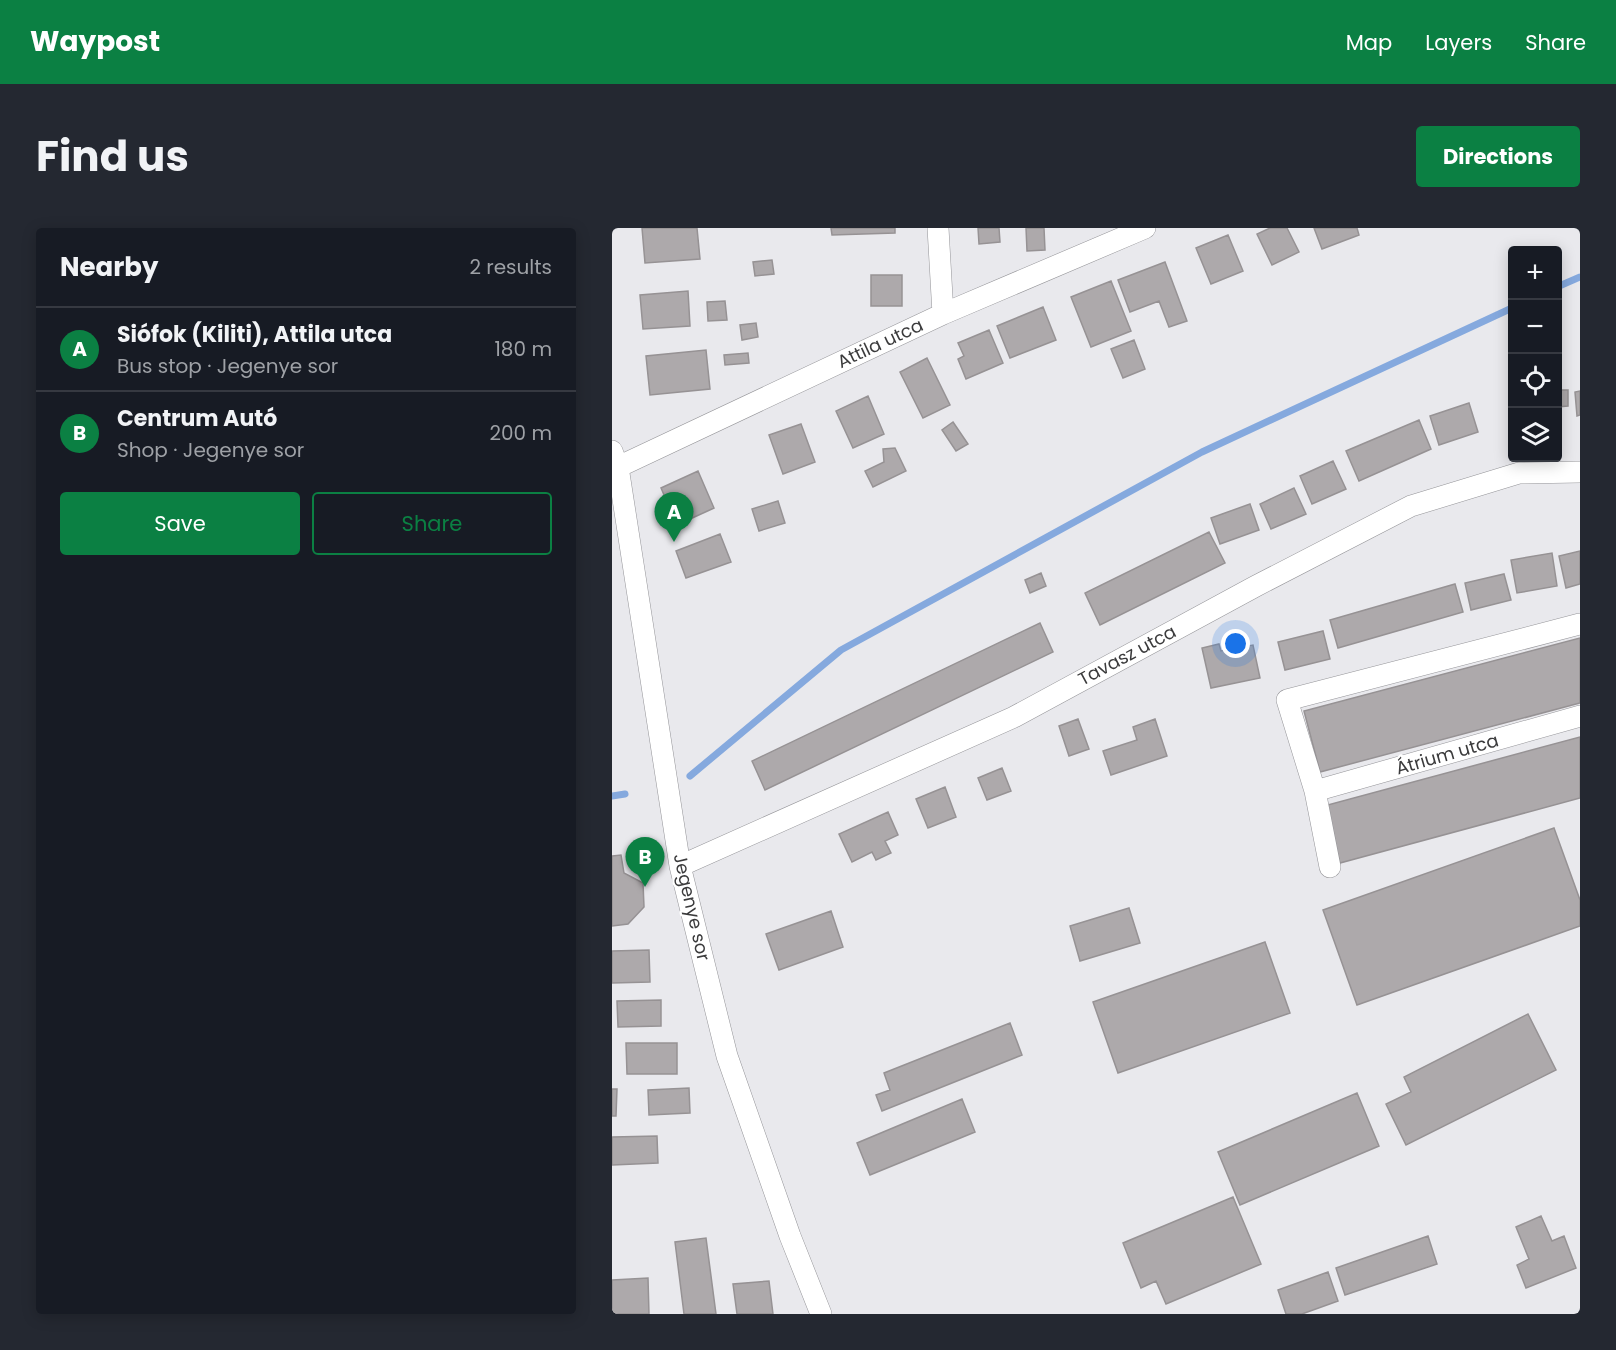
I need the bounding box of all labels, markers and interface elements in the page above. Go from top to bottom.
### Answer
text: Waypost [30,22,160,61]
text: Map [1346,28,1392,57]
text: Layers [1425,28,1492,57]
text: Share [1525,28,1586,57]
button: Directions [1416,126,1580,187]
text: Find us [36,127,189,186]
map controls [1508,246,1562,462]
button: + [1508,246,1562,300]
text: Nearby [60,249,158,285]
text: 2 results [469,253,552,281]
button: − [1508,300,1562,354]
street label: Attila utca [833,312,927,374]
text: Siófok (Kiliti), Attila utca [117,319,392,350]
text: A [72,335,87,363]
text: 180 m [494,335,552,363]
text: Bus stop · Jegenye sor [117,352,338,380]
button: locate [1508,354,1562,408]
text: Centrum Autó [117,403,277,434]
button: layers [1508,408,1562,462]
text: B [73,419,86,447]
text: 200 m [489,419,552,447]
text: Shop · Jegenye sor [117,436,304,464]
button: Save [60,492,300,555]
button: Share [312,492,552,555]
pin: A [654,492,694,542]
street label: Tavasz utca [1074,619,1180,691]
your location [1221,629,1250,658]
street label: Átrium utca [1393,727,1501,781]
pin: B [626,838,664,887]
street label: Jegenye sor [668,851,717,963]

